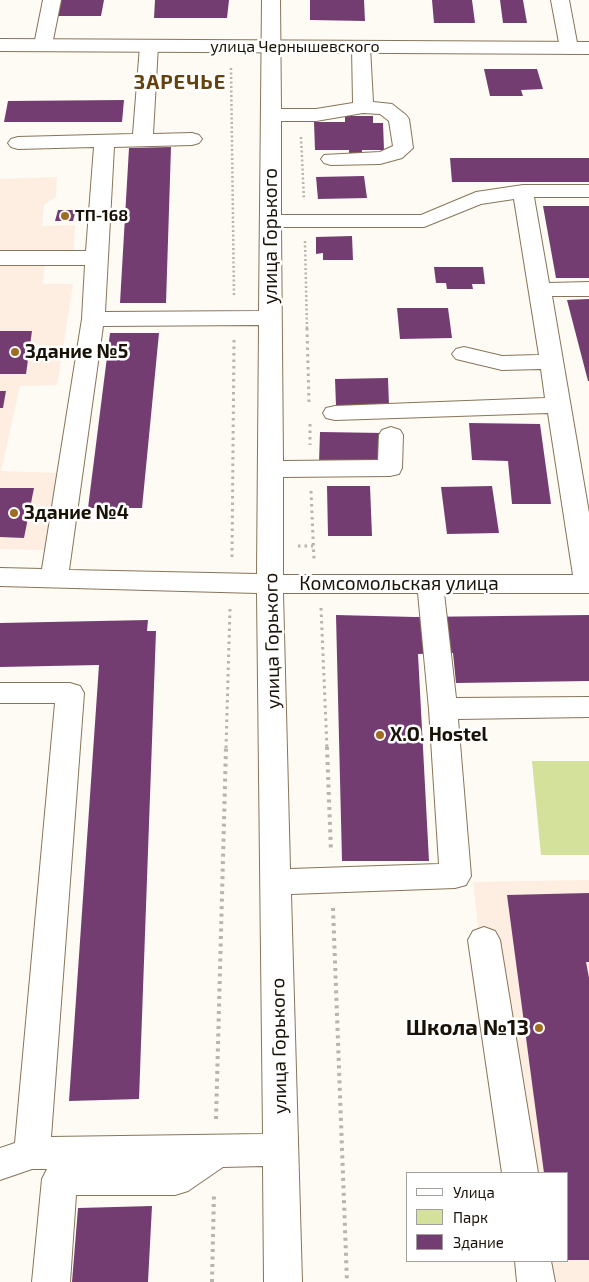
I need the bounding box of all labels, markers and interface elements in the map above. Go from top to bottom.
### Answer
street label: улица Чернышевского [210,37,380,57]
district label: ЗАРЕЧЬЕ [133,70,227,94]
street label: улица Горького [260,168,282,304]
place label: ТП-168 [75,206,128,226]
marker: ТП-168 [59,210,71,222]
place label: Здание №5 [25,341,128,363]
marker: Здание №5 [9,346,21,358]
place label: Здание №4 [24,502,129,524]
marker: Здание №4 [8,507,20,519]
street label: улица Горького [259,573,285,709]
street label: Комсомольская улица [299,573,499,595]
place label: X.O. Hostel [390,724,488,746]
marker: X.O. Hostel [374,729,386,741]
street label: улица Горького [266,978,292,1114]
place label: Школа №13 [406,1015,529,1041]
marker: Школа №13 [533,1022,545,1034]
legend [406,1172,569,1262]
text: Улица [453,1183,495,1201]
text: Парк [453,1208,488,1226]
text: Здание [453,1233,504,1251]

